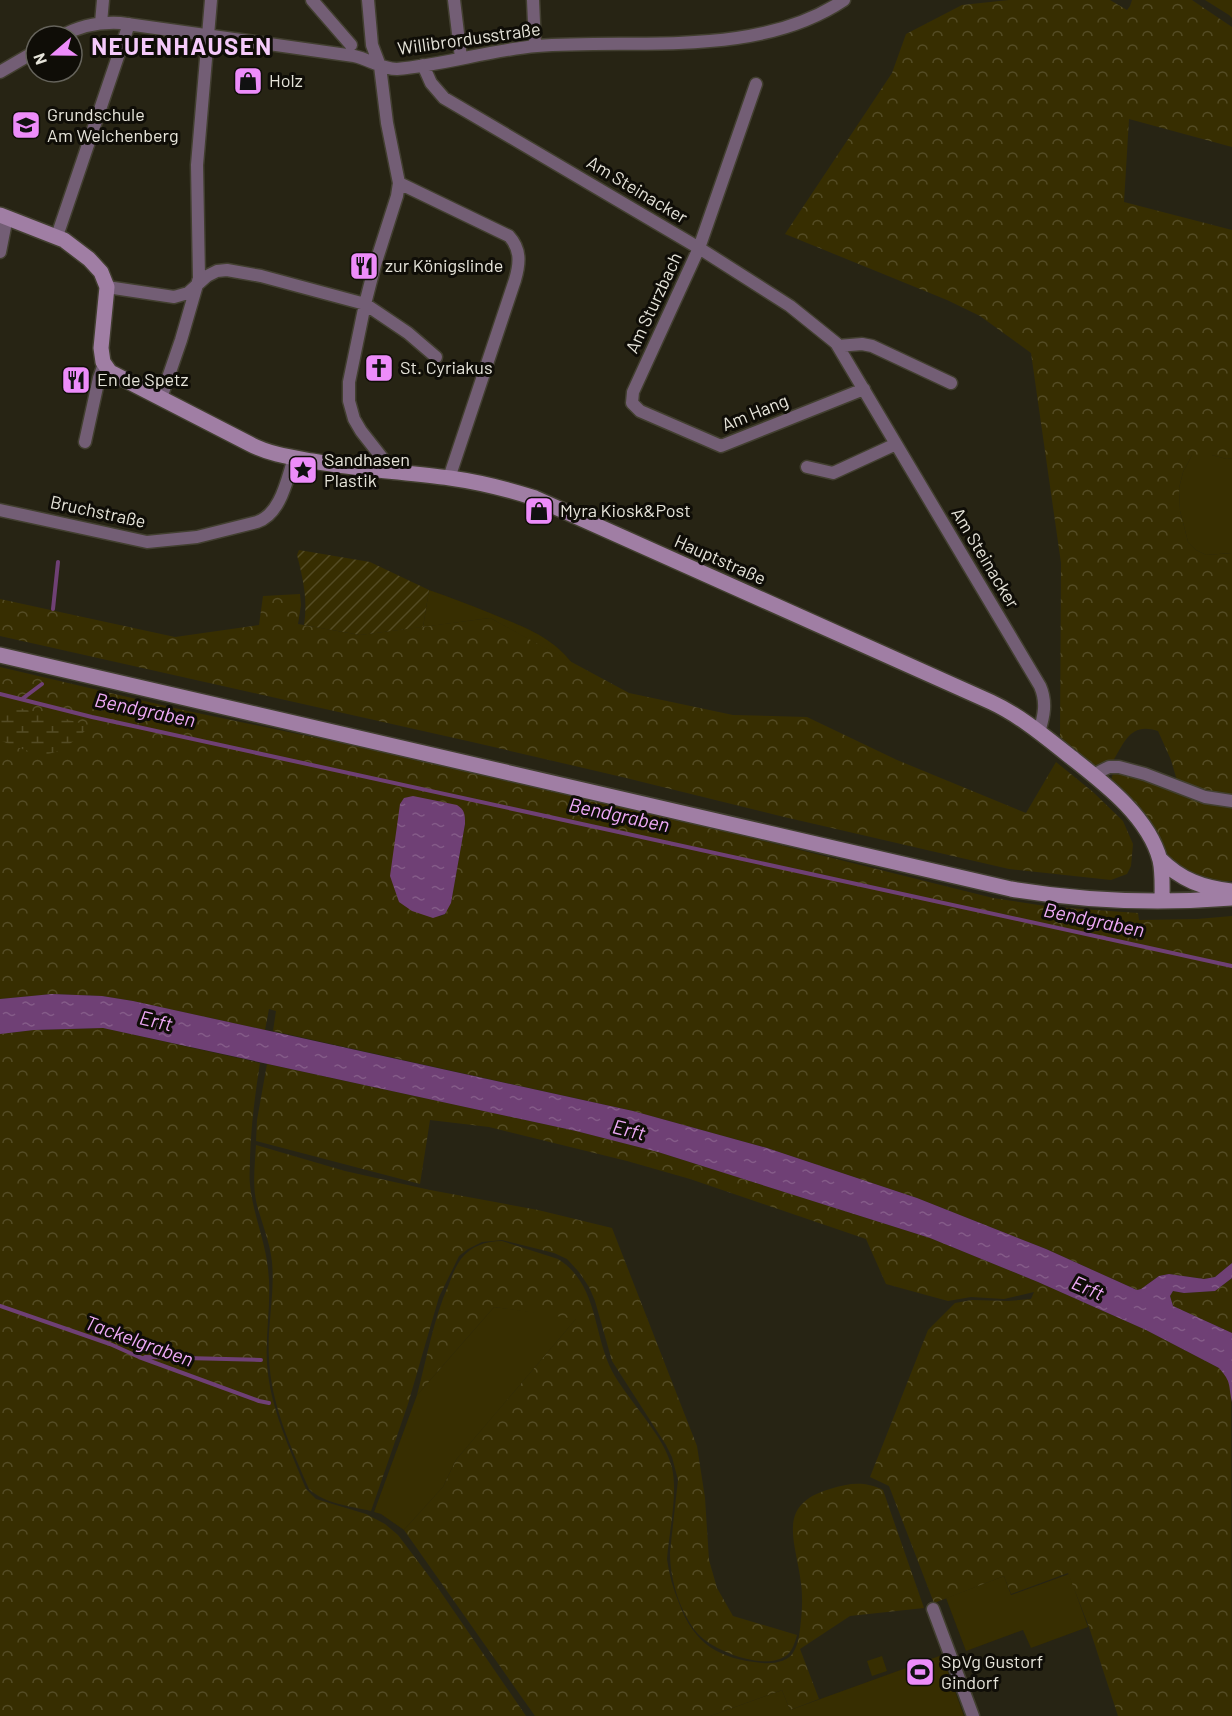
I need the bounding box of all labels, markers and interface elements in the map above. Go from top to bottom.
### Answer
street label: Willibrordusstraße [396,17,542,59]
north arrow [24,24,84,84]
district label: NEUENHAUSEN [91,31,273,60]
text: N [29,51,50,68]
shop icon: Holz [232,65,264,97]
place label: Holz [269,69,303,91]
place label: Grundschule Am Welchenberg [47,103,179,146]
school or university icon: Grundschule Am Welchenberg [10,109,42,141]
street label: Am Steinacker [583,150,692,228]
street label: Am Sturzbach [620,249,686,357]
restaurant icon: zur Königslinde [348,250,380,282]
place label: zur Königslinde [385,254,503,276]
church icon: St. Cyriakus [363,352,395,384]
place label: St. Cyriakus [400,356,493,378]
restaurant icon: En de Spetz [60,364,92,396]
place label: En de Spetz [97,368,189,390]
street label: Am Hang [718,389,791,435]
place label: Sandhasen Plastik [324,448,410,491]
place icon: Sandhasen Plastik [287,454,319,486]
street label: Bruchstraße [48,490,148,532]
shop icon: Myra Kiosk&Post [523,495,555,527]
place label: Myra Kiosk&Post [560,499,691,521]
street label: Am Steinacker [947,503,1025,612]
street label: Hauptstraße [671,529,769,589]
water label: Bendgraben [93,687,198,731]
water label: Bendgraben [567,792,672,836]
water label: Bendgraben [1042,897,1147,941]
water label: Erft [137,1005,175,1035]
water label: Erft [610,1113,648,1145]
water label: Erft [1068,1269,1108,1305]
water label: Tackelgraben [82,1309,197,1371]
place label: SpVg Gustorf Gindorf [941,1650,1043,1693]
sports icon: SpVg Gustorf Gindorf [904,1656,936,1688]

